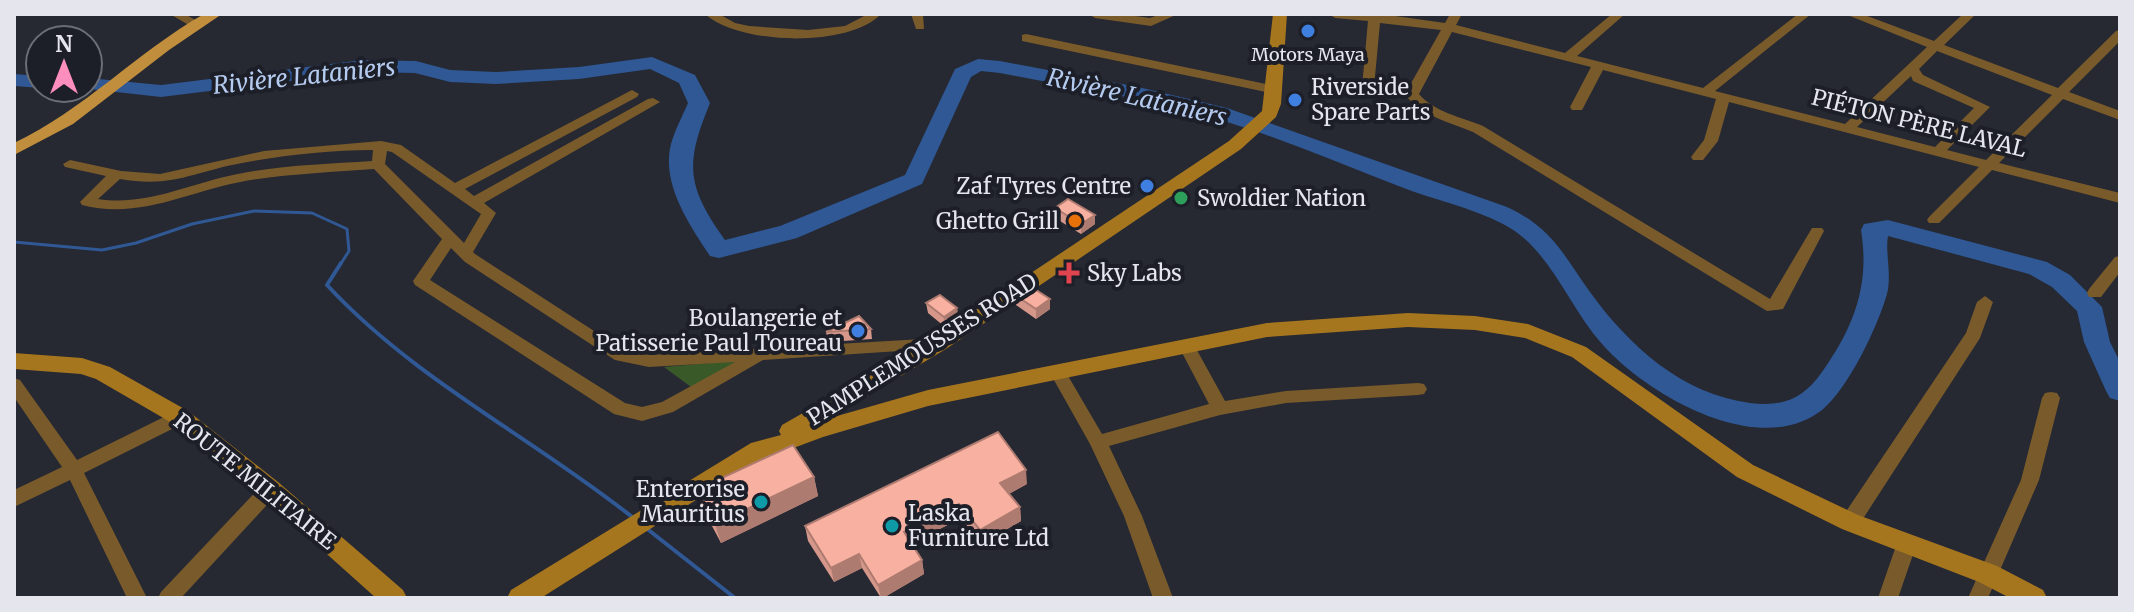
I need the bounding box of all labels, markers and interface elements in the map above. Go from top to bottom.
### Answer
marker: Motors Maya [1299,22,1317,40]
north arrow [24,24,104,104]
text: N [55,30,73,58]
place label: Motors Maya [1251,43,1365,66]
water label: Rivière Lataniers [211,51,397,101]
water label: Rivière Lataniers [1044,61,1230,133]
place label: Riverside Spare Parts [1311,73,1430,126]
street label: PIÉTON PÈRE LAVAL [1809,82,2030,163]
marker: Riverside Spare Parts [1286,91,1304,109]
place label: Zaf Tyres Centre [956,172,1131,200]
marker: Zaf Tyres Centre [1138,177,1156,195]
place label: Swoldier Nation [1197,184,1367,212]
marker: Swoldier Nation [1172,189,1190,207]
place label: Ghetto Grill [936,207,1059,235]
marker: Ghetto Grill [1066,212,1084,230]
place label: Sky Labs [1087,259,1182,287]
marker: Sky Labs [1058,262,1080,284]
street label: PAMPLEMOUSSES ROAD [802,267,1042,431]
place label: Boulangerie et Patisserie Paul Toureau [596,304,842,357]
marker: Boulangerie et Patisserie Paul Toureau [849,322,867,340]
street label: ROUTE MILITAIRE [168,407,342,555]
place label: Enterorise Mauritius [636,475,745,528]
marker: Enterorise Mauritius [752,493,770,511]
place label: Laska Furniture Ltd [908,499,1049,552]
marker: Laska Furniture Ltd [883,517,901,535]

